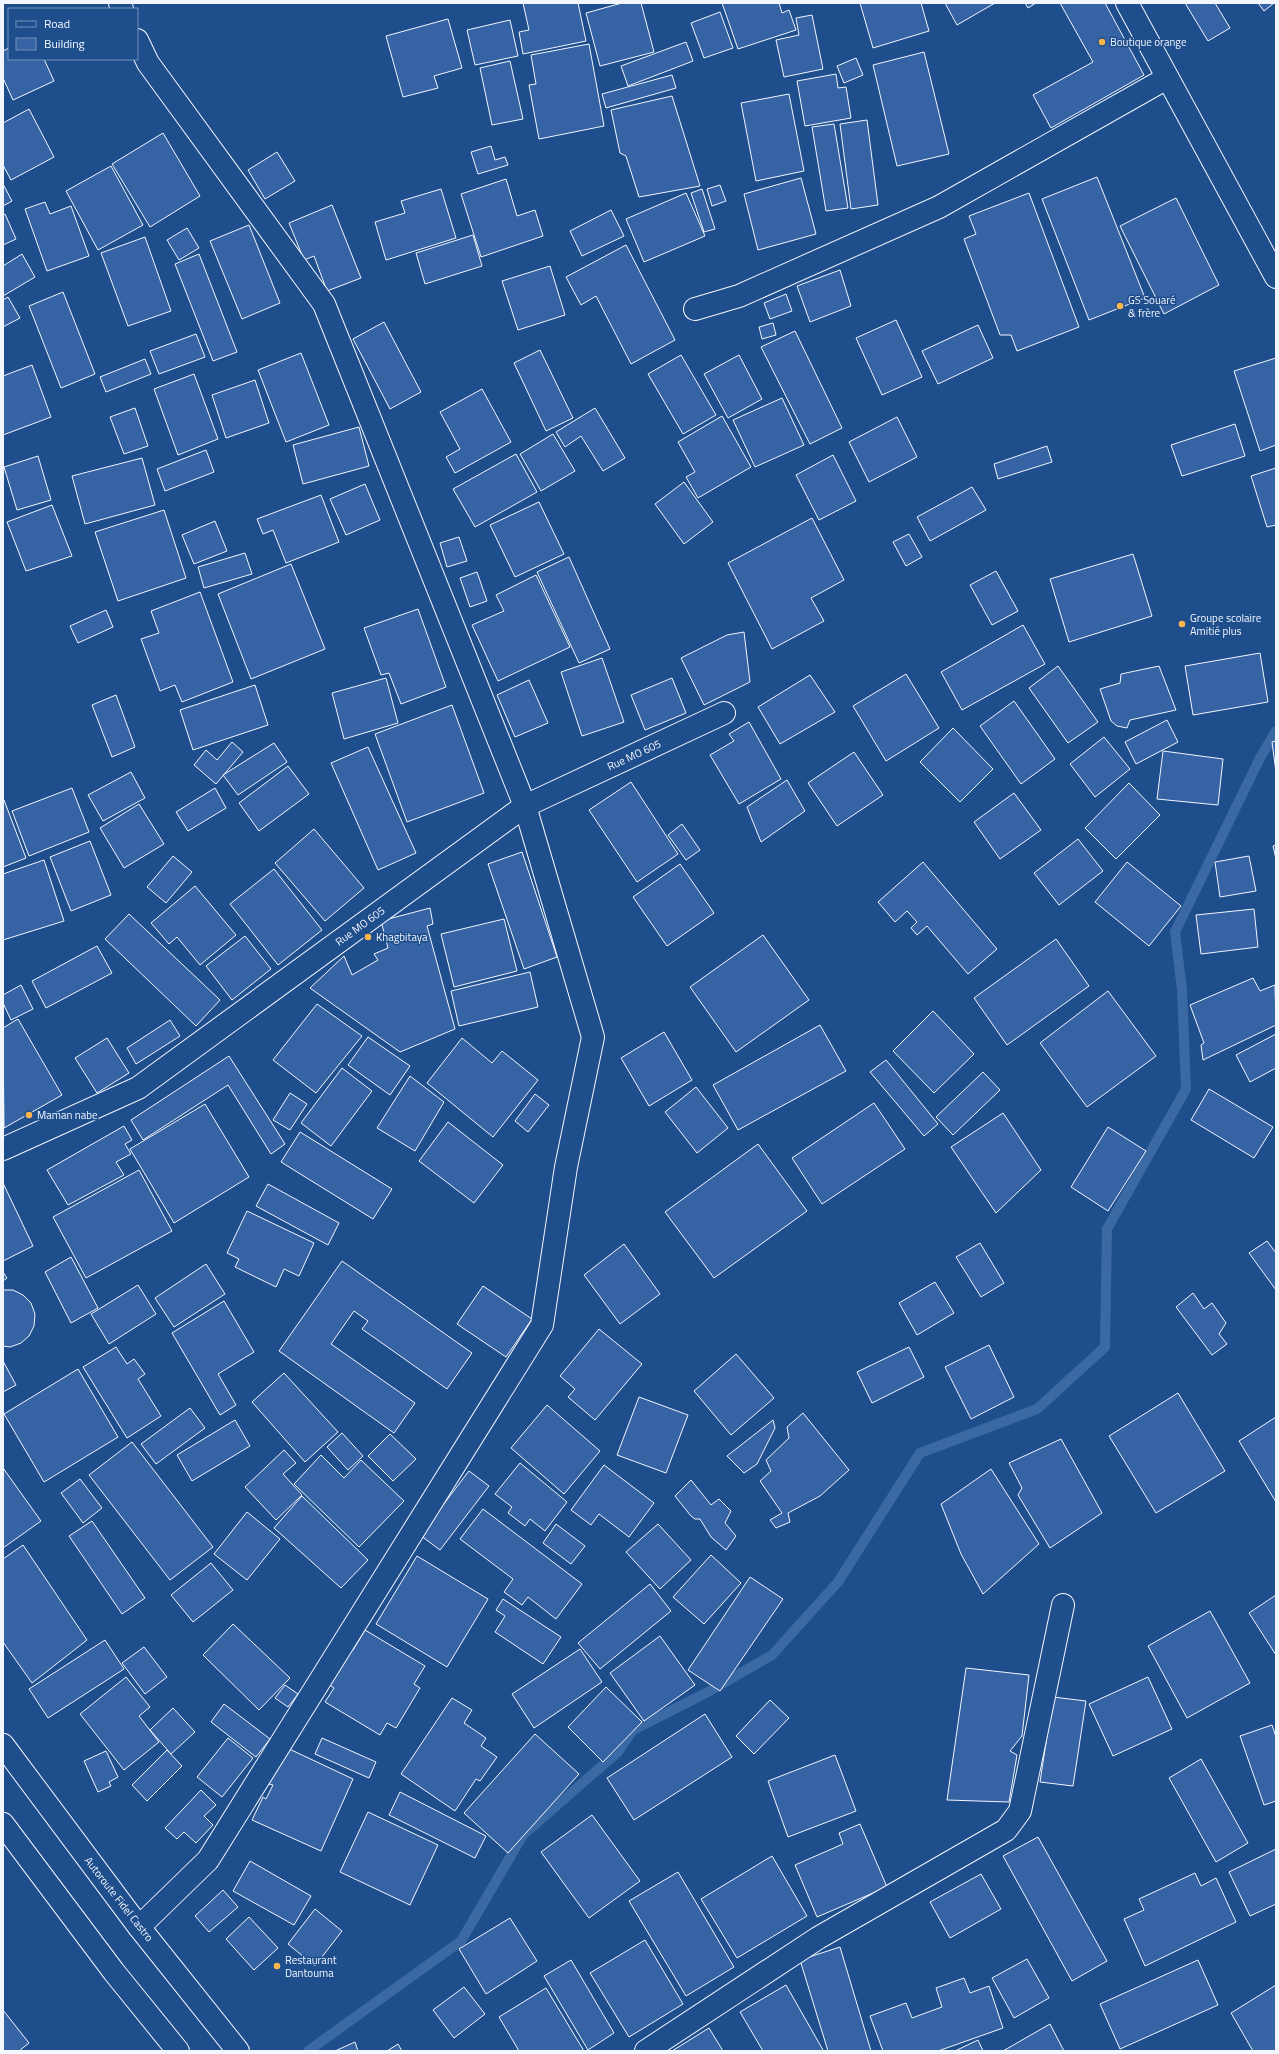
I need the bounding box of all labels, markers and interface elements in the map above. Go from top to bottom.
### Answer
legend [8,8,138,60]
text: Road [44,14,70,33]
text: Building [44,34,85,53]
place label: Boutique orange [1110,34,1187,50]
marker: Boutique orange [1097,37,1107,47]
place label: GS Souaré & frère [1128,292,1176,321]
marker: GS Souaré & frère [1115,301,1125,311]
place label: Groupe scolaire Amitié plus [1190,610,1262,639]
marker: Groupe scolaire Amitié plus [1177,619,1187,629]
street label: Rue MO 605 [604,736,664,774]
street label: Rue MO 605 [332,902,388,950]
place label: Khagbitaya [376,929,428,945]
marker: Khagbitaya [363,932,373,942]
place label: Maman nabe [37,1107,98,1123]
marker: Maman nabe [24,1110,34,1120]
street label: Autoroute Fidel Castro [81,1853,157,1945]
place label: Restaurant Dantouma [285,1952,337,1981]
marker: Restaurant Dantouma [272,1961,282,1971]

